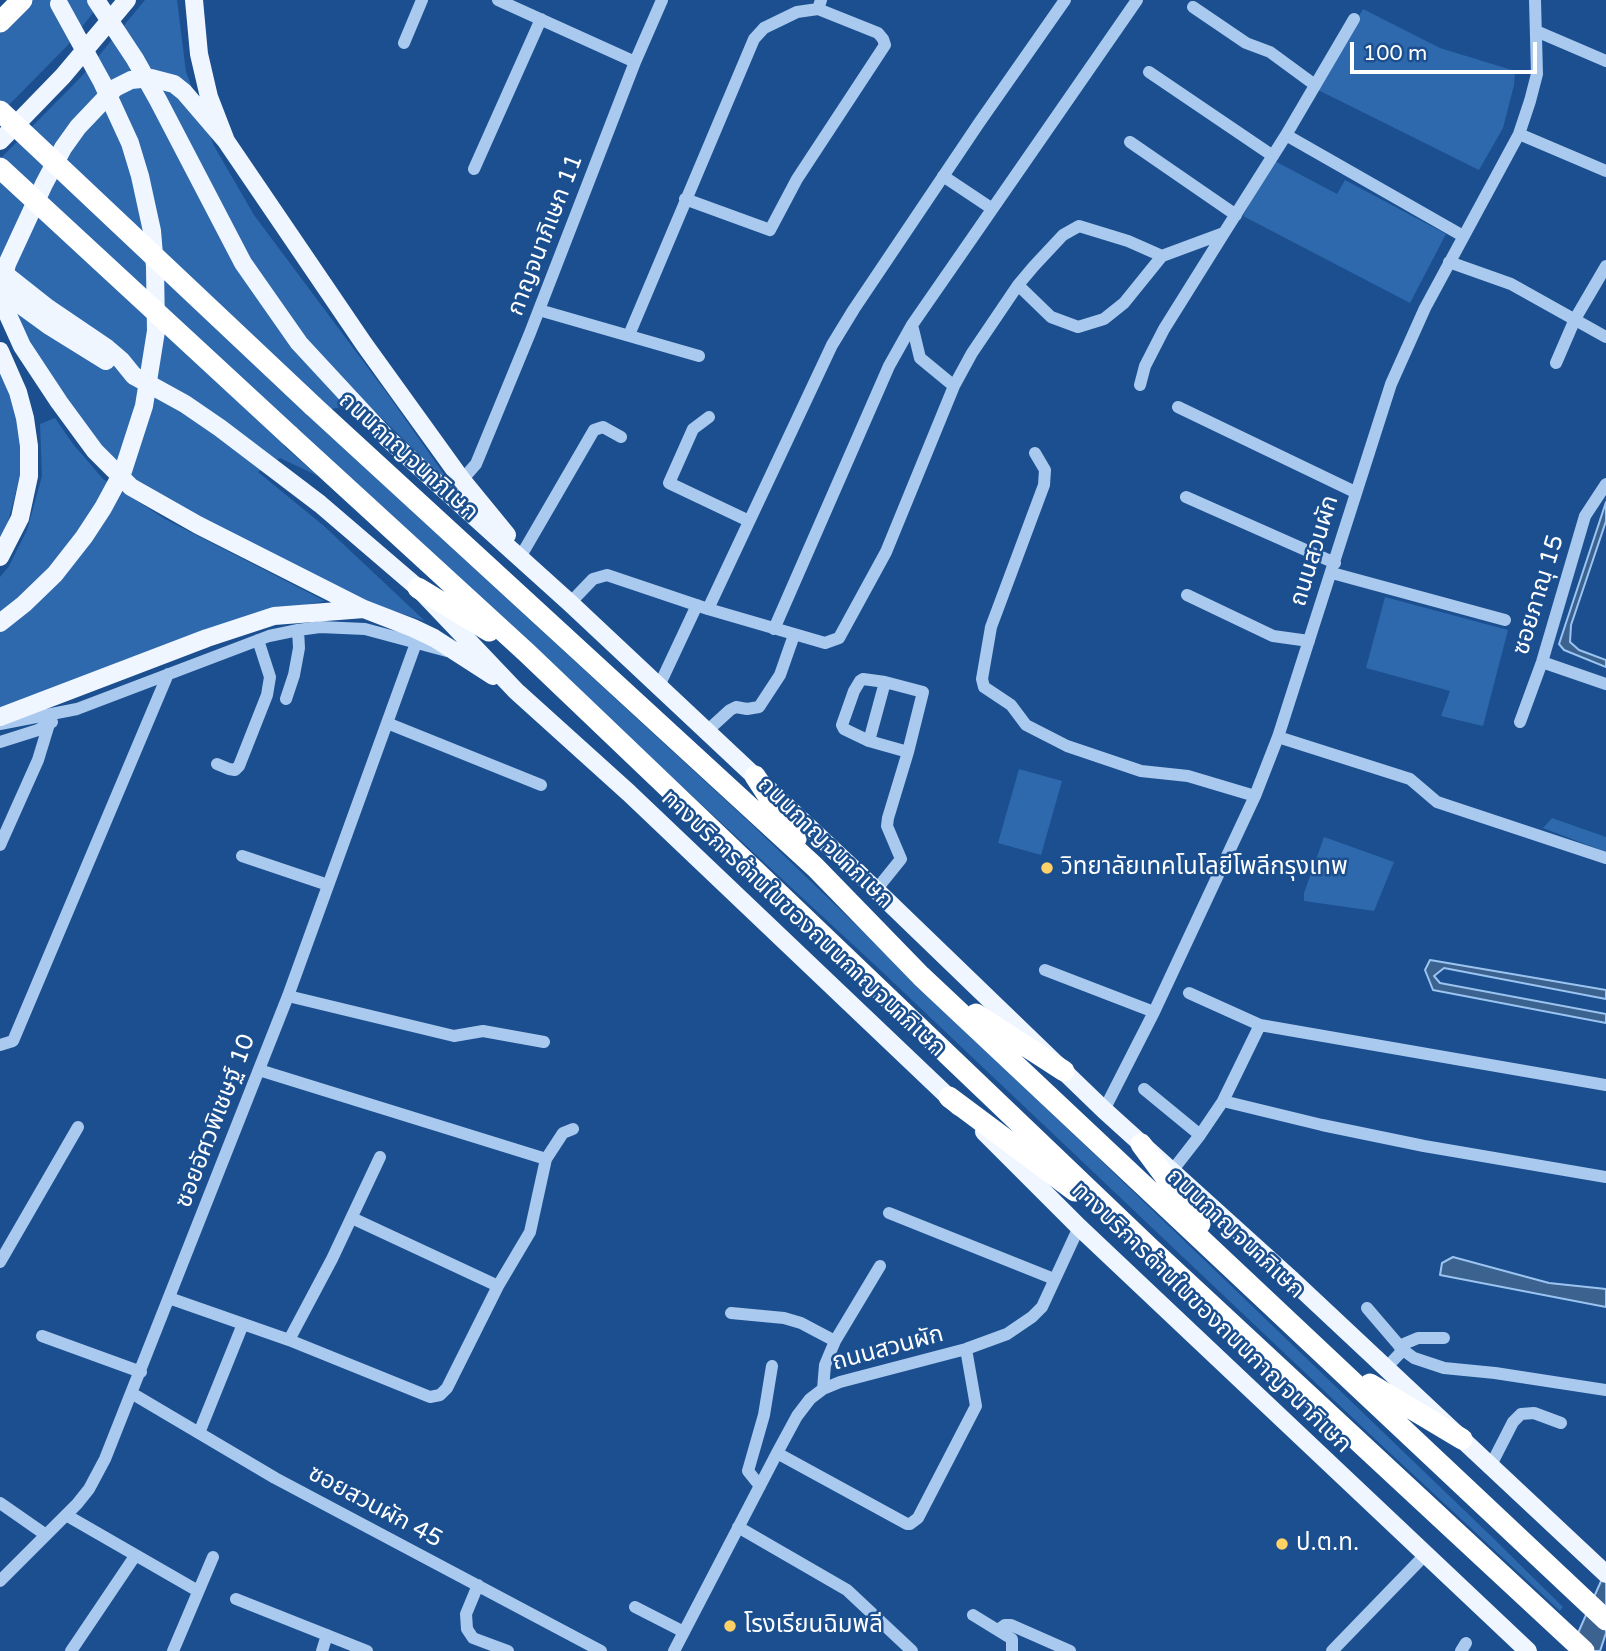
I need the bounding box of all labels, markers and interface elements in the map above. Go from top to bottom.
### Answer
scale bar [1354,28,1541,72]
text: 100 m [1363,41,1427,66]
street label: กาญจนาภิเษก 11 [502,150,590,320]
street label: ถนนกาญจนาภิเษก [332,387,484,527]
street label: ถนนสวนผัก [1285,492,1345,610]
street label: ซอยภาณุ 15 [1507,532,1571,658]
street label: ถนนกาญจนาภิเษก [751,771,899,915]
street label: ทางบริการด้านในของถนนกาญจนาภิเษก [655,785,951,1063]
place label: วิทยาลัยเทคโนโลยีโพลีกรุงเทพ [1061,854,1348,882]
marker: วิทยาลัยเทคโนโลยีโพลีกรุงเทพ [1039,860,1055,876]
street label: ซอยอัศวพิเชษฐ์ 10 [170,1030,262,1212]
street label: ถนนกาญจนาภิเษก [1160,1163,1310,1305]
street label: ทางบริการด้านในของถนนกาญจนาภิเษก [1065,1176,1357,1460]
street label: ถนนสวนผัก [829,1320,947,1378]
street label: ซอยสวนผัก 45 [303,1460,447,1554]
place label: ป.ต.ท. [1296,1530,1359,1558]
marker: ป.ต.ท. [1274,1536,1290,1552]
place label: โรงเรียนฉิมพลี [744,1612,883,1640]
marker: โรงเรียนฉิมพลี [722,1618,738,1634]

